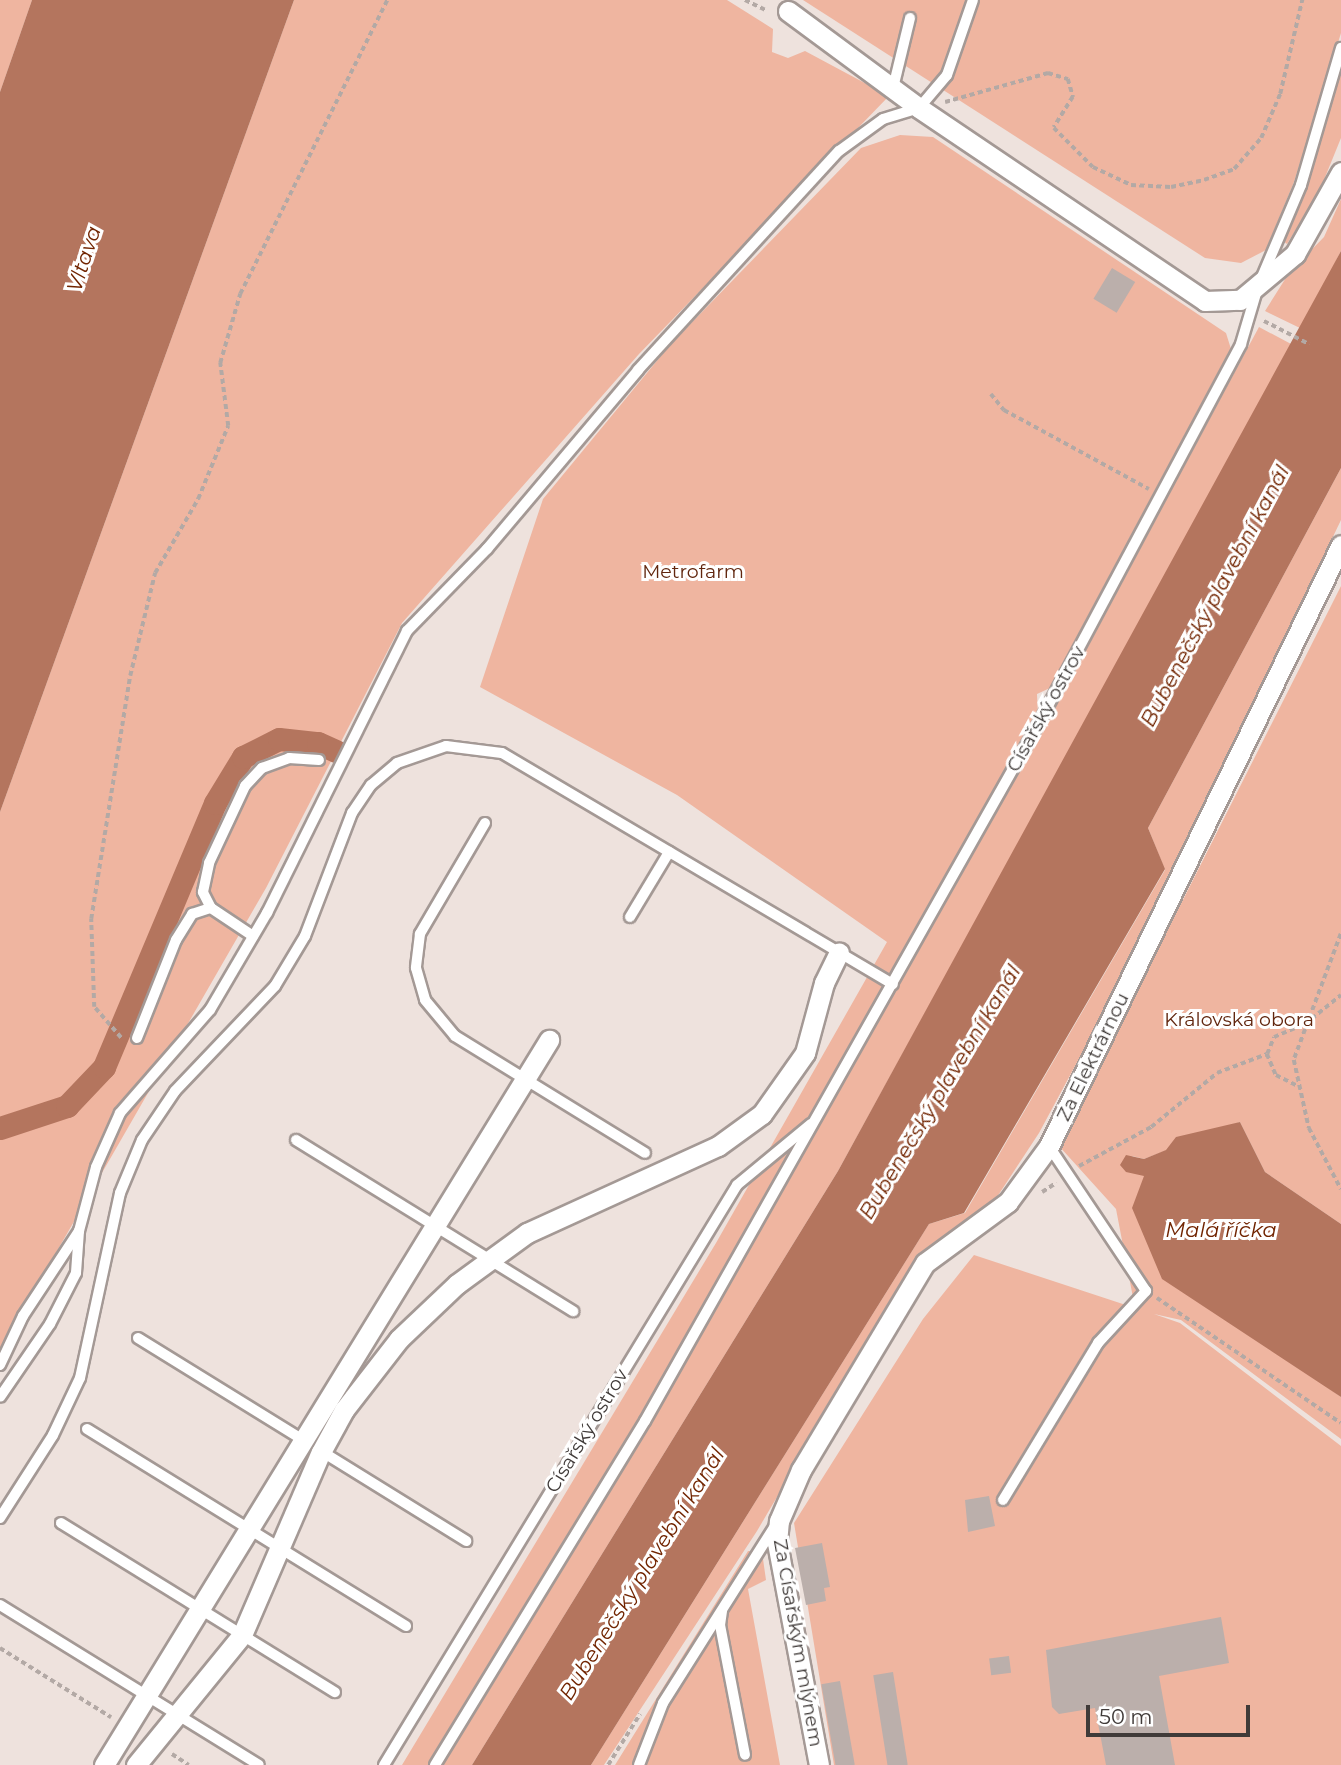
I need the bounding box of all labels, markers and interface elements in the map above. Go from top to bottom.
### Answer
water label: Vltava [62,223,106,295]
water label: Bubenečský plavební kanál [1135,461,1295,731]
park label: Metrofarm [642,561,744,583]
street label: Císařský ostrov [1002,642,1090,776]
water label: Bubenečský plavební kanál [854,960,1026,1224]
street label: Za Elektrárnou [1052,989,1134,1125]
park label: Královská obora [1164,1009,1314,1031]
water label: Malá říčka [1165,1217,1277,1243]
street label: Císařský ostrov [541,1365,633,1497]
water label: Bubenečský plavební kanál [554,1443,730,1705]
street label: Za Císařským mlýnem [768,1537,828,1749]
scale bar [1089,1692,1254,1736]
text: 50 m [1099,1704,1153,1729]

